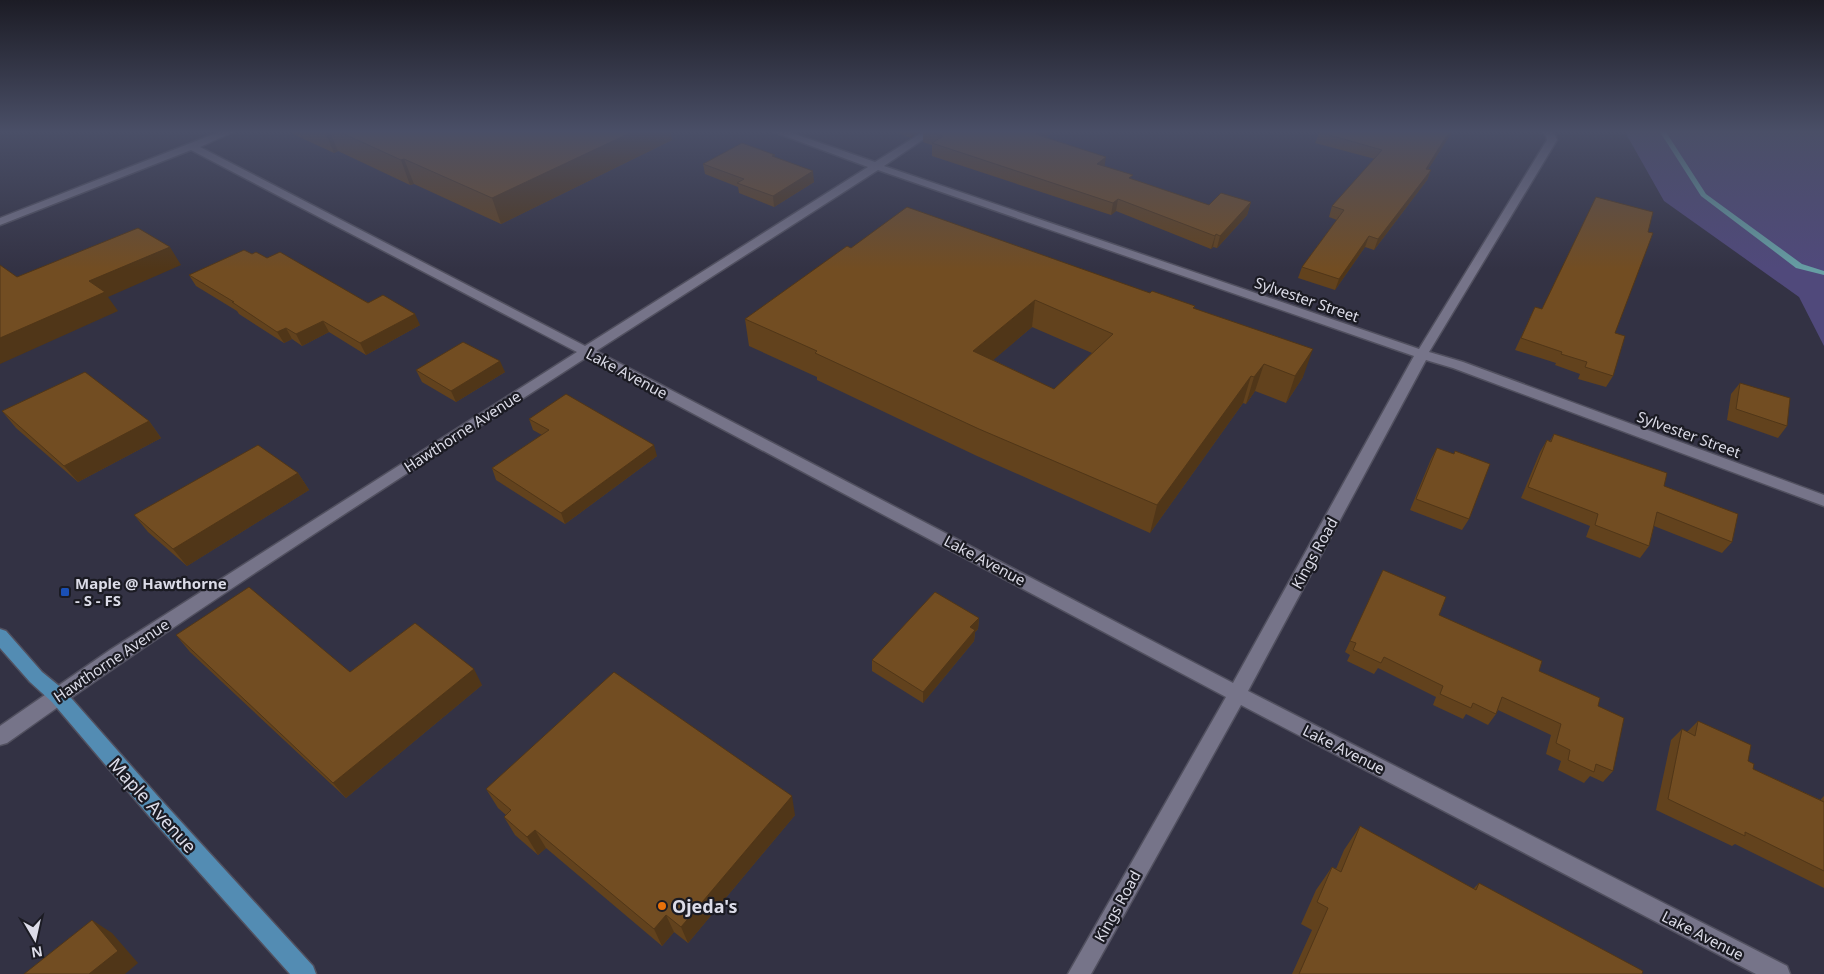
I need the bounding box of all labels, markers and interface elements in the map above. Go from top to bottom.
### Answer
street label: Sylvester Street [1252,272,1362,326]
street label: Lake Avenue [583,343,671,403]
street label: Hawthorne Avenue [400,386,524,476]
street label: Sylvester Street [1634,406,1744,462]
street label: Kings Road [1286,514,1342,592]
street label: Lake Avenue [941,530,1029,590]
place label: Maple @ Hawthorne - S - FS [75,573,227,610]
marker: Maple @ Hawthorne - S - FS [59,586,71,598]
street label: Hawthorne Avenue [49,614,173,706]
street label: Lake Avenue [1300,720,1388,778]
street label: Maple Avenue [104,752,202,858]
street label: Kings Road [1089,867,1145,945]
place label: Ojeda's [672,894,738,918]
marker: Ojeda's [656,900,668,912]
street label: Lake Avenue [1659,906,1747,964]
north arrow [10,914,60,964]
text: N [30,942,44,963]

